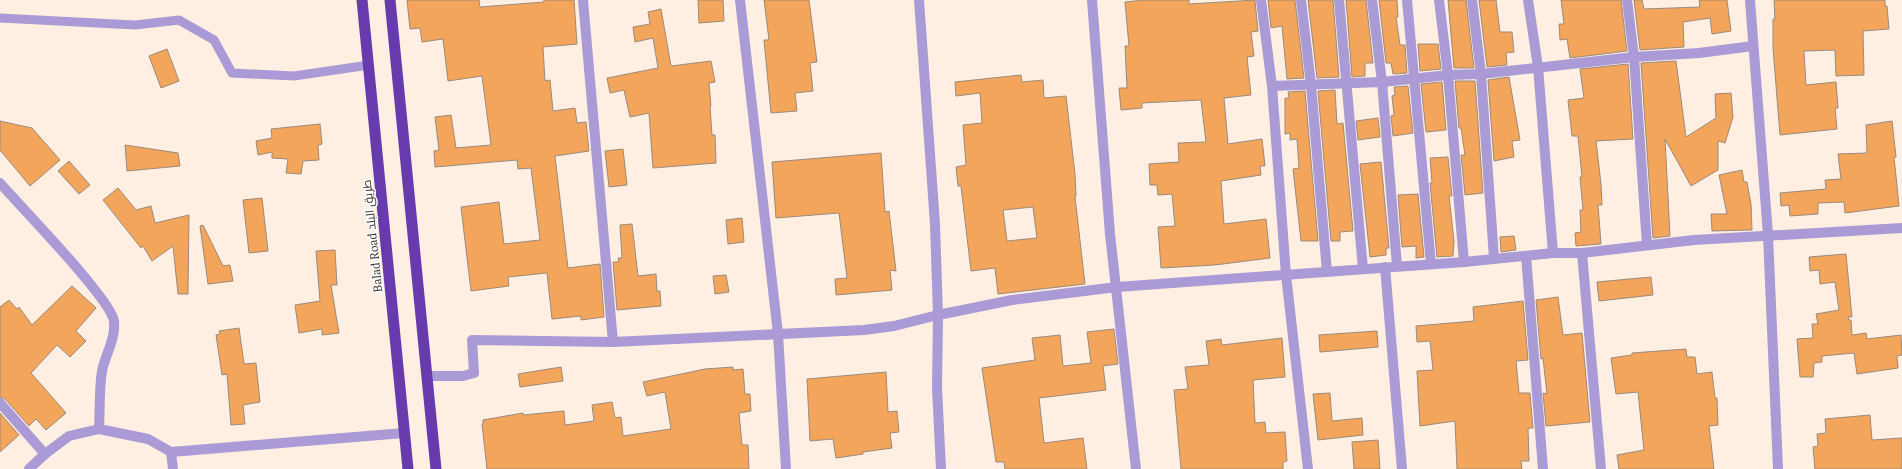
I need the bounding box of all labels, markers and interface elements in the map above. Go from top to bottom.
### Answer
street label: Balad Road طريق البلد [359,179,385,293]

